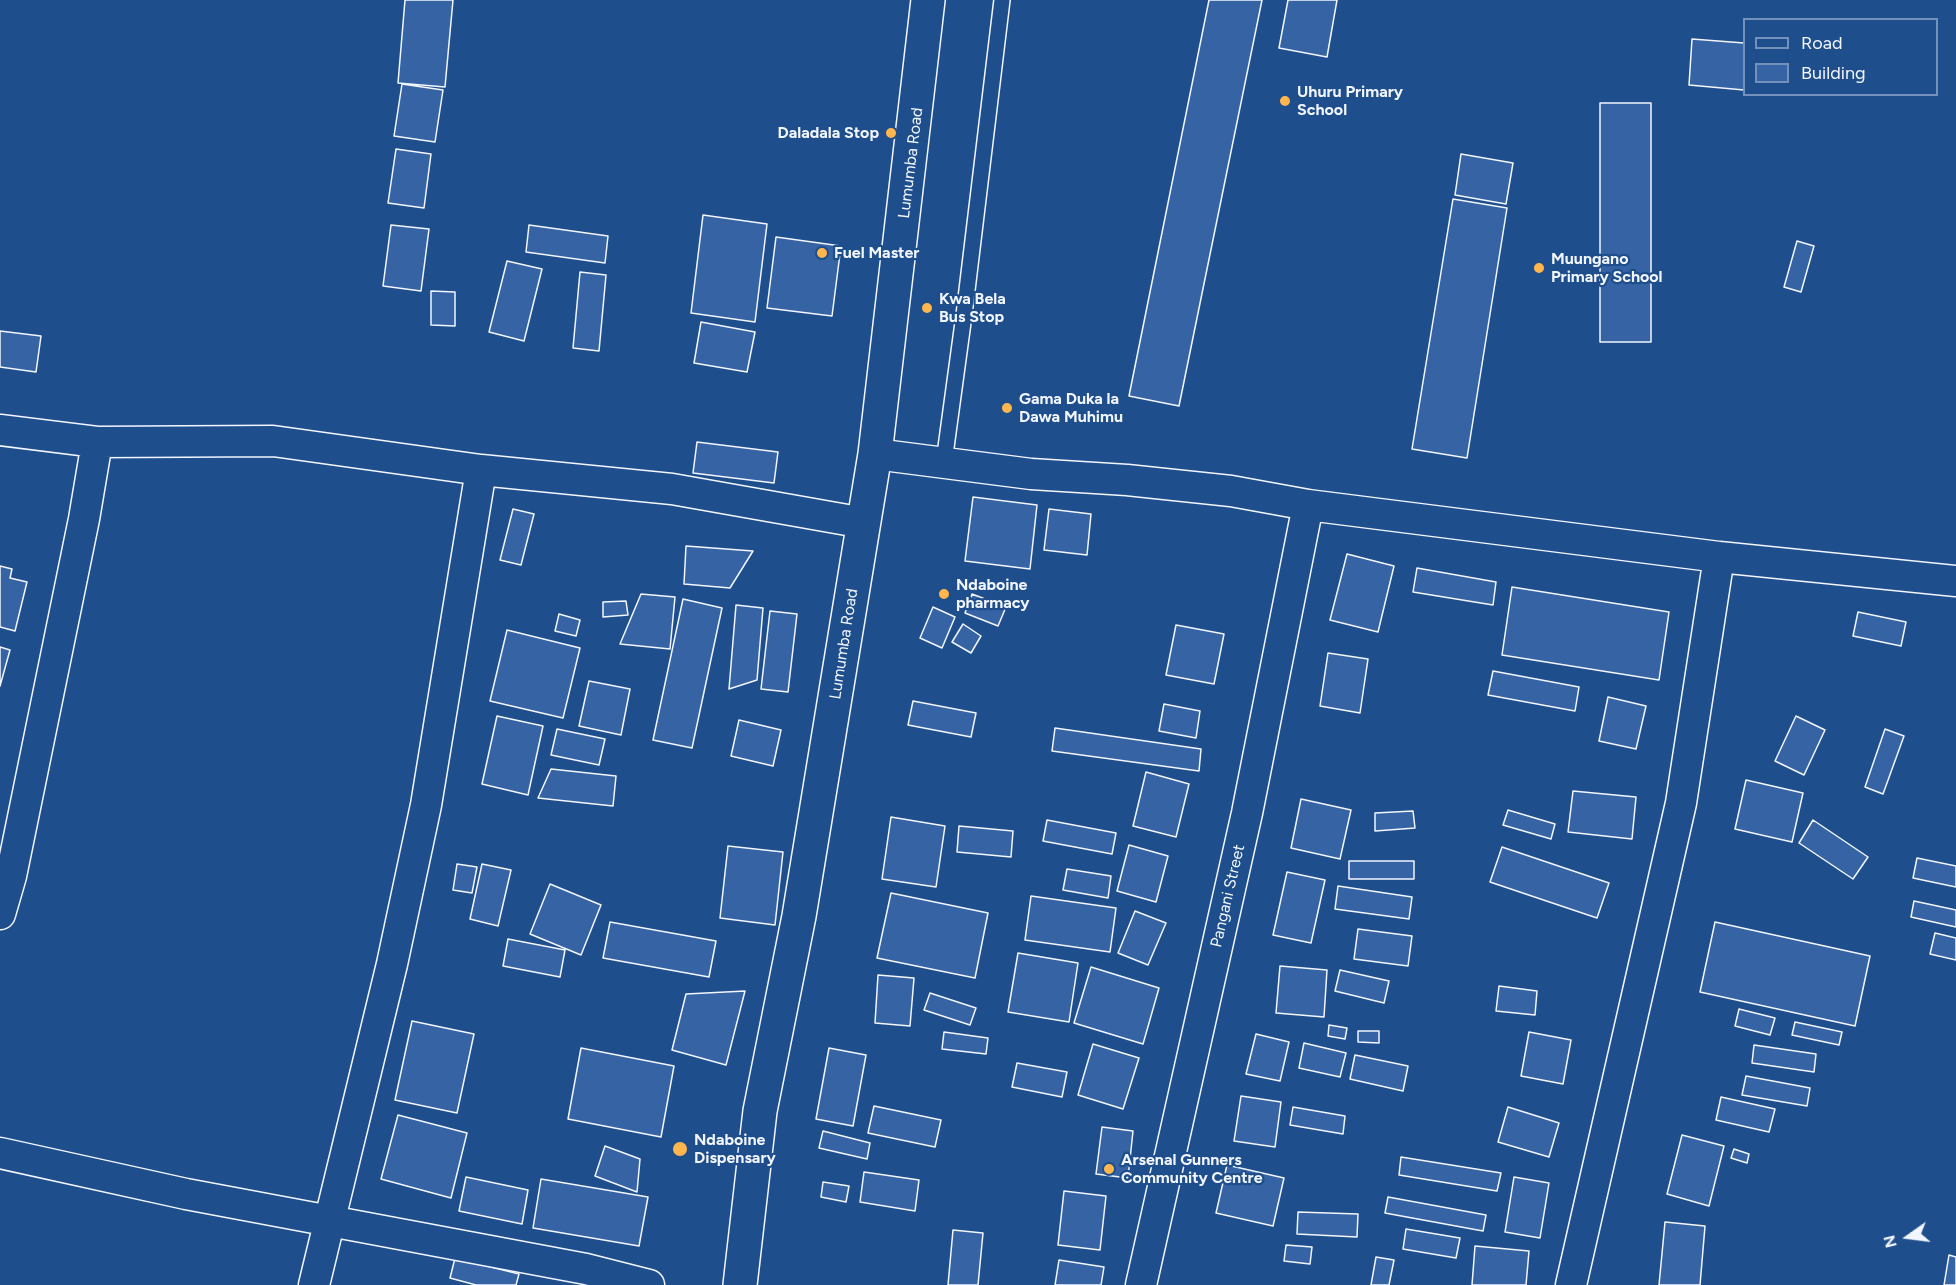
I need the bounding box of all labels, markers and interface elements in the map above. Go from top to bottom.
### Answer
legend [1743,18,1938,96]
text: Road [1801,32,1842,54]
text: Building [1801,62,1866,84]
place label: Uhuru Primary School [1297,82,1403,120]
marker: Uhuru Primary School [1278,94,1292,108]
street label: Lumumba Road [895,106,927,220]
place label: Daladala Stop [778,123,879,143]
marker: Daladala Stop [884,126,898,140]
place label: Fuel Master [834,243,919,263]
marker: Fuel Master [815,246,829,260]
place label: Muungano Primary School [1551,249,1663,287]
marker: Muungano Primary School [1532,261,1546,275]
place label: Kwa Bela Bus Stop [939,289,1006,327]
marker: Kwa Bela Bus Stop [920,301,934,315]
place label: Gama Duka la Dawa Muhimu [1019,389,1123,427]
marker: Gama Duka la Dawa Muhimu [1000,401,1014,415]
place label: Ndaboine pharmacy [956,575,1029,613]
street label: Lumumba Road [826,587,862,701]
marker: Ndaboine pharmacy [937,587,951,601]
street label: Pangani Street [1207,843,1249,949]
place label: Ndaboine Dispensary [694,1130,776,1168]
marker: Ndaboine Dispensary [671,1140,689,1158]
place label: Arsenal Gunners Community Centre [1121,1150,1263,1188]
marker: Arsenal Gunners Community Centre [1102,1162,1116,1176]
north arrow [1878,1207,1938,1267]
text: N [1879,1233,1901,1250]

